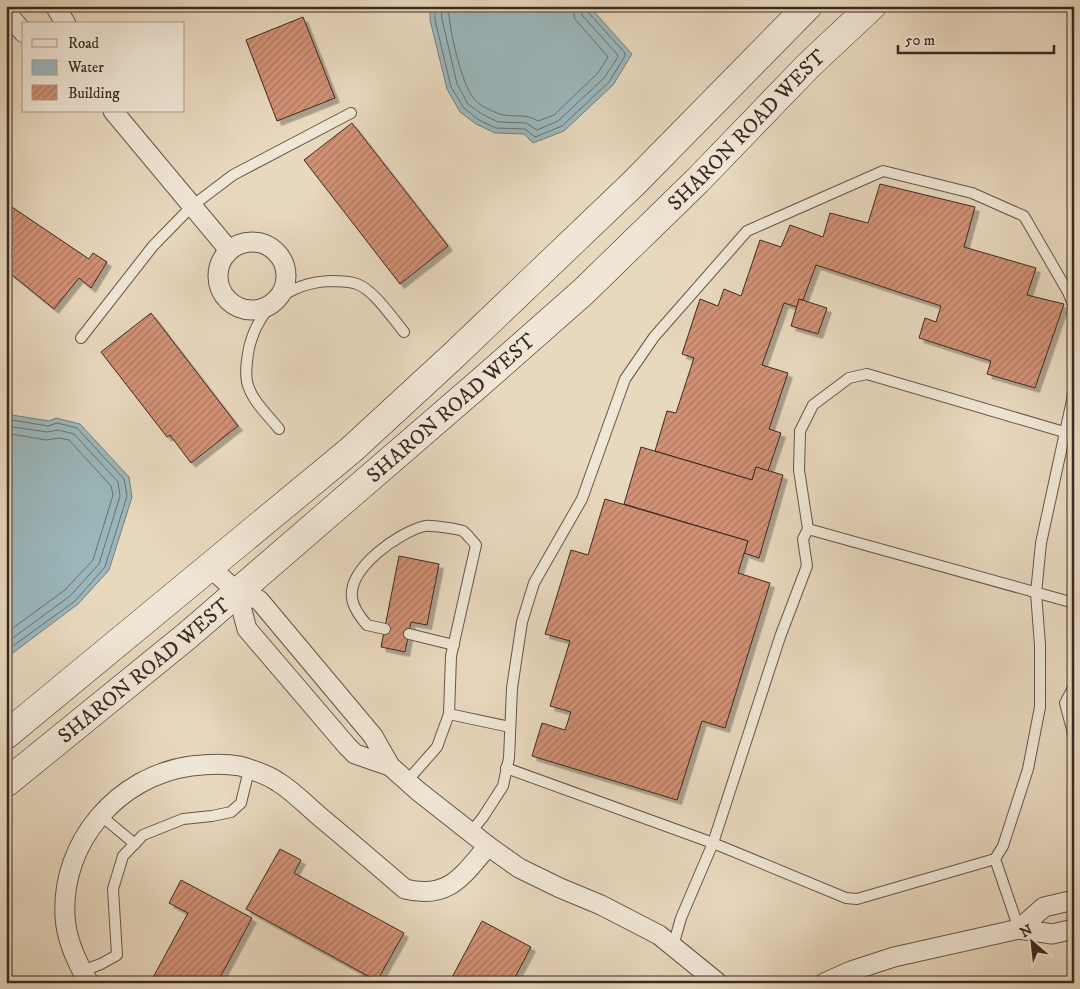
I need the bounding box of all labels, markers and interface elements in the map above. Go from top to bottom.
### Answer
legend [22,22,185,112]
scale bar [898,22,1054,54]
text: 50 m [905,31,935,50]
text: Road [68,34,100,53]
street label: SHARON ROAD WEST [662,44,831,216]
text: Water [67,58,104,77]
text: Building [68,84,120,103]
street label: SHARON ROAD WEST [362,328,541,489]
street label: SHARON ROAD WEST [53,592,236,749]
north arrow [1008,916,1058,966]
text: N [1017,921,1036,942]

